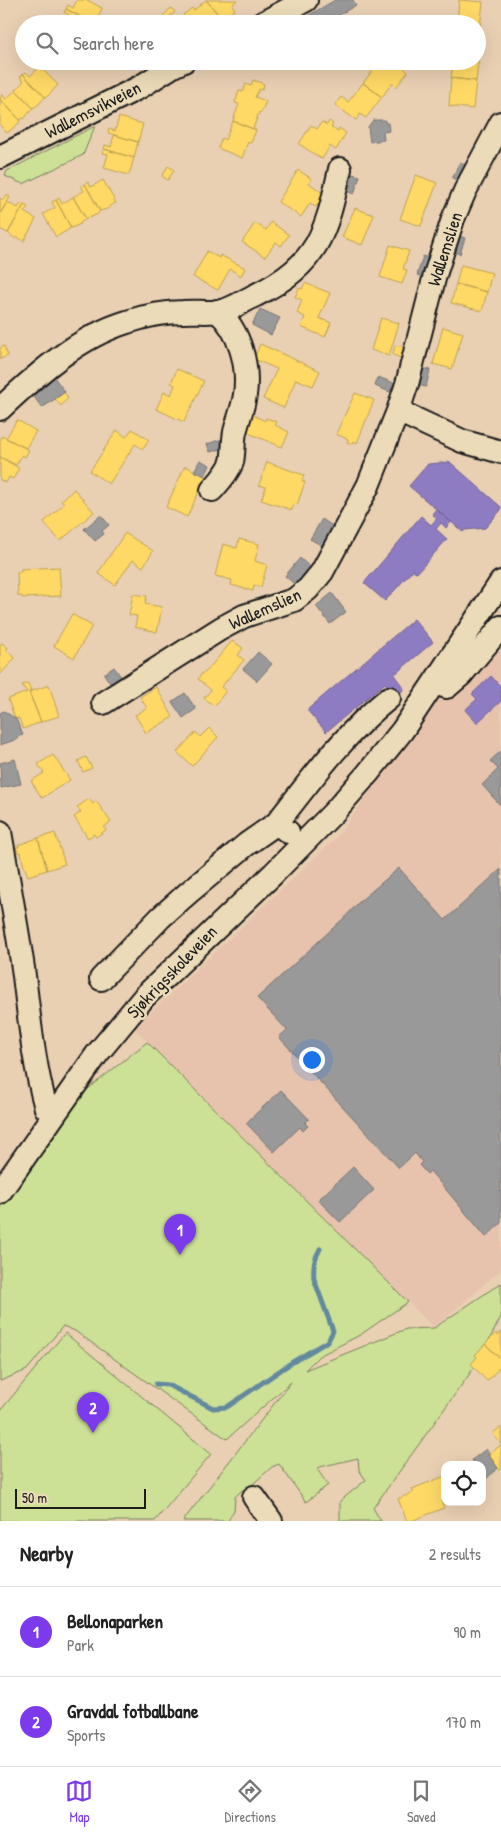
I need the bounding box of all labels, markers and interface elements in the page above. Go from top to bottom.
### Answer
search box [15,15,486,70]
icon: search [33,29,61,57]
text: Search here [73,30,154,56]
street label: Wallemsvikveien [40,75,145,144]
street label: Wallemslien [421,209,468,289]
street label: Wallemslien [225,582,305,635]
street label: Sjøkrigsskoleveien [121,920,223,1024]
your location [299,1047,325,1073]
pin: 1 [164,1214,196,1255]
pin: 2 [77,1392,109,1433]
map controls [441,1461,486,1506]
button: locate [441,1461,486,1506]
scale bar [15,1486,146,1509]
text: 50 m [22,1488,47,1507]
text: Nearby [20,1539,73,1568]
text: 2 results [429,1543,481,1565]
text: Bellonaparken [67,1608,163,1634]
text: 1 [33,1621,39,1643]
text: 90 m [453,1621,481,1643]
text: Park [67,1634,94,1656]
text: Gravdal fotballbane [67,1698,199,1724]
text: 2 [32,1711,40,1733]
text: 170 m [446,1711,481,1733]
text: Sports [67,1724,105,1746]
tab: Map [65,1777,93,1826]
tab: Directions [224,1777,276,1826]
tab: Saved [407,1777,436,1826]

